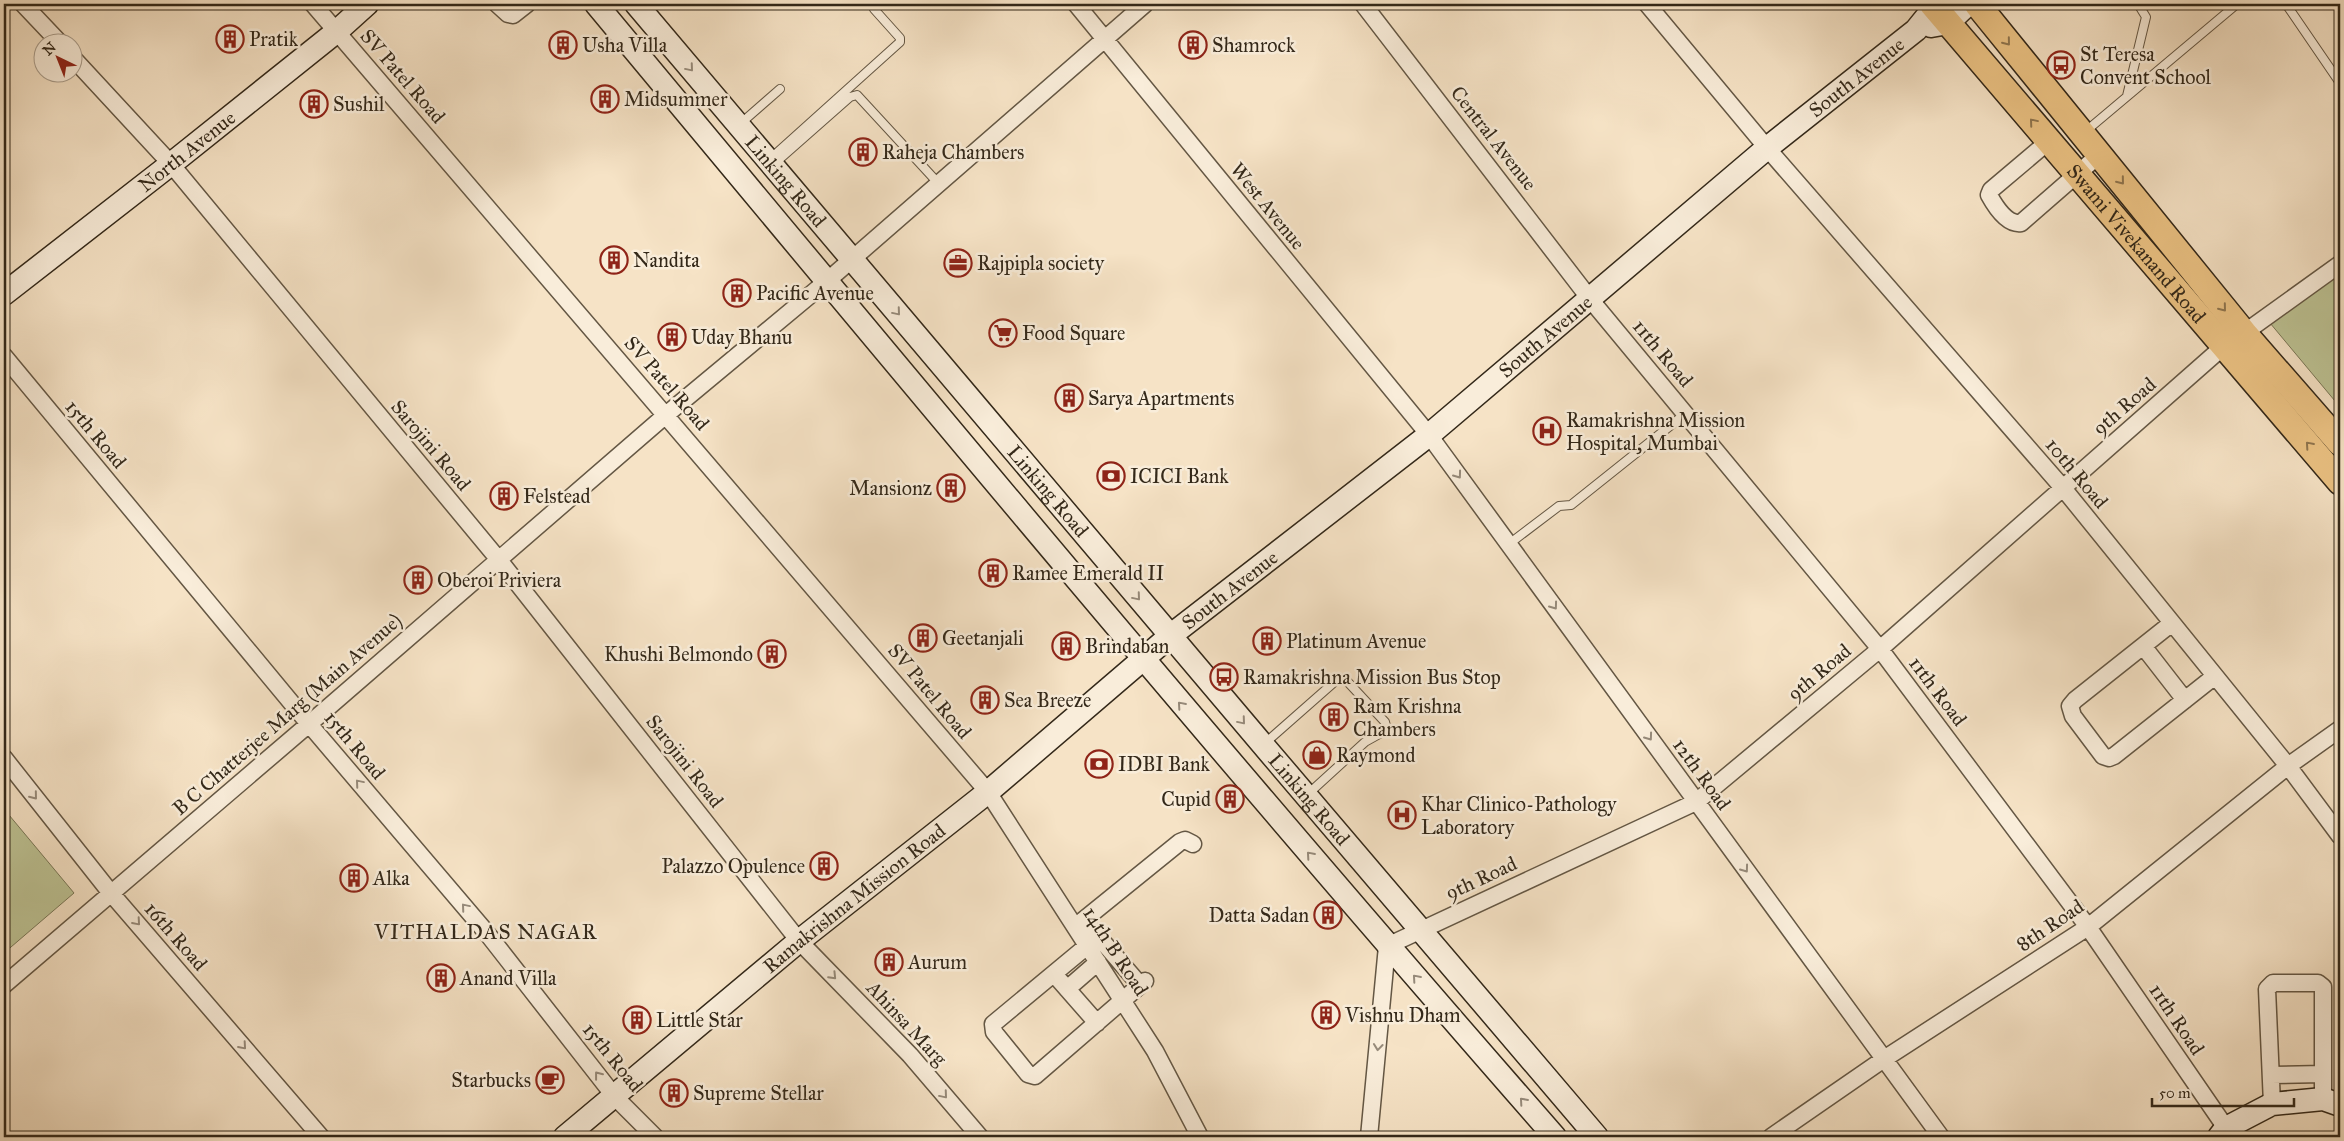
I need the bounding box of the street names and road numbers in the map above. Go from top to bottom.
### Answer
street label: SV Patel Road [356,24,450,128]
street label: South Avenue [1804,32,1909,122]
street label: Central Avenue [1446,81,1542,195]
street label: North Avenue [134,105,240,197]
street label: Linking Road [740,130,832,232]
street label: West Avenue [1226,158,1310,254]
street label: Swami Vivekanand Road [2062,159,2211,328]
street label: South Avenue [1494,290,1597,383]
street label: 11th Road [1628,314,1698,392]
street label: SV Patel Road [620,331,714,435]
street label: 9th Road [2088,372,2160,440]
street label: 15th Road [60,395,132,473]
street label: Sarojini Road [386,395,476,495]
street label: 10th Road [2041,433,2113,513]
street label: Linking Road [1002,440,1094,542]
street label: South Avenue [1177,545,1282,635]
street label: B C Chatterjee Marg (Main Avenue) [168,608,407,821]
street label: SV Patel Road [883,638,977,744]
street label: 9th Road [1782,638,1856,706]
street label: 11th Road [1904,651,1972,731]
street label: 15th Road [319,706,391,784]
street label: Sarojini Road [641,710,729,812]
street label: 12th Road [1668,733,1736,815]
street label: Linking Road [1263,748,1355,850]
street label: Ramakrishna Mission Road [758,818,950,978]
street label: 9th Road [1442,851,1520,905]
street label: 8th Road [2012,894,2088,956]
street label: 16th Road [140,897,212,975]
street label: 14th B Road [1078,902,1154,1000]
street label: Ahinsa Marg [860,975,953,1071]
street label: 11th Road [2144,979,2210,1059]
street label: 15th Road [578,1018,648,1096]

